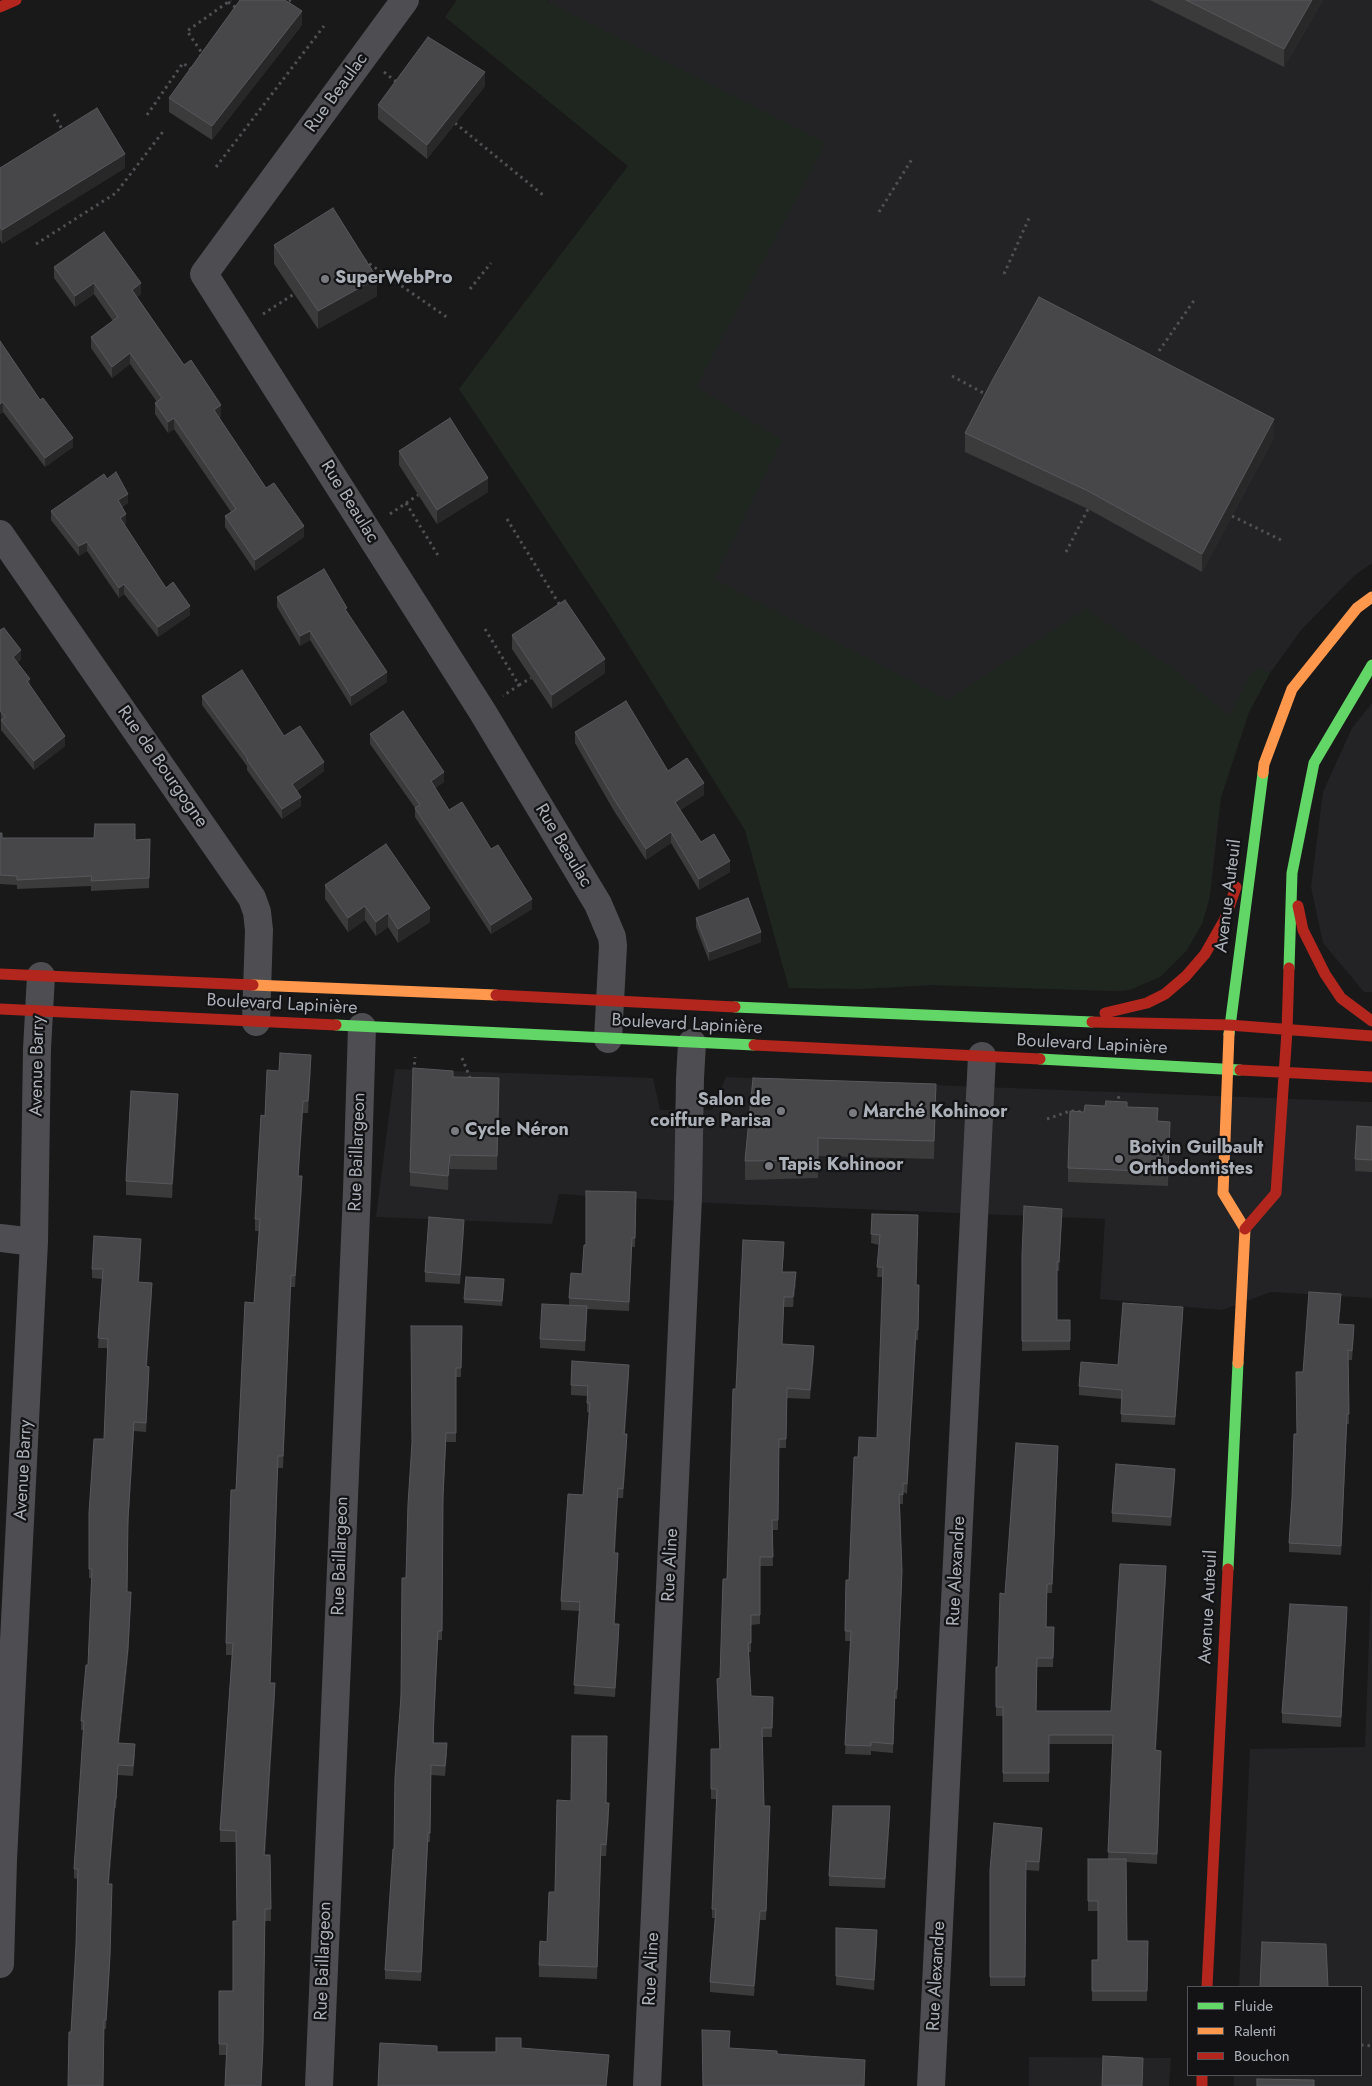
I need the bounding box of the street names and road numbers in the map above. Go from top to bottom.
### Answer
street label: Rue Beaulac [301,49,373,137]
street label: Rue Beaulac [315,457,383,547]
street label: Rue de Bourgogne [112,702,212,832]
street label: Rue Beaulac [530,801,596,891]
street label: Avenue Auteuil [1211,838,1247,954]
street label: Boulevard Lapinière [206,990,358,1020]
street label: Boulevard Lapinière [611,1010,763,1040]
street label: Avenue Barry [26,1015,50,1117]
street label: Boulevard Lapinière [1016,1030,1168,1060]
street label: Rue Baillargeon [345,1092,371,1212]
street label: Avenue Barry [11,1419,37,1521]
street label: Rue Baillargeon [328,1496,354,1616]
street label: Rue Alexandre [943,1515,971,1627]
street label: Rue Aline [658,1528,684,1602]
street label: Avenue Auteuil [1195,1549,1223,1665]
street label: Rue Baillargeon [311,1901,337,2021]
street label: Rue Alexandre [923,1920,951,2032]
street label: Rue Aline [639,1932,665,2006]

